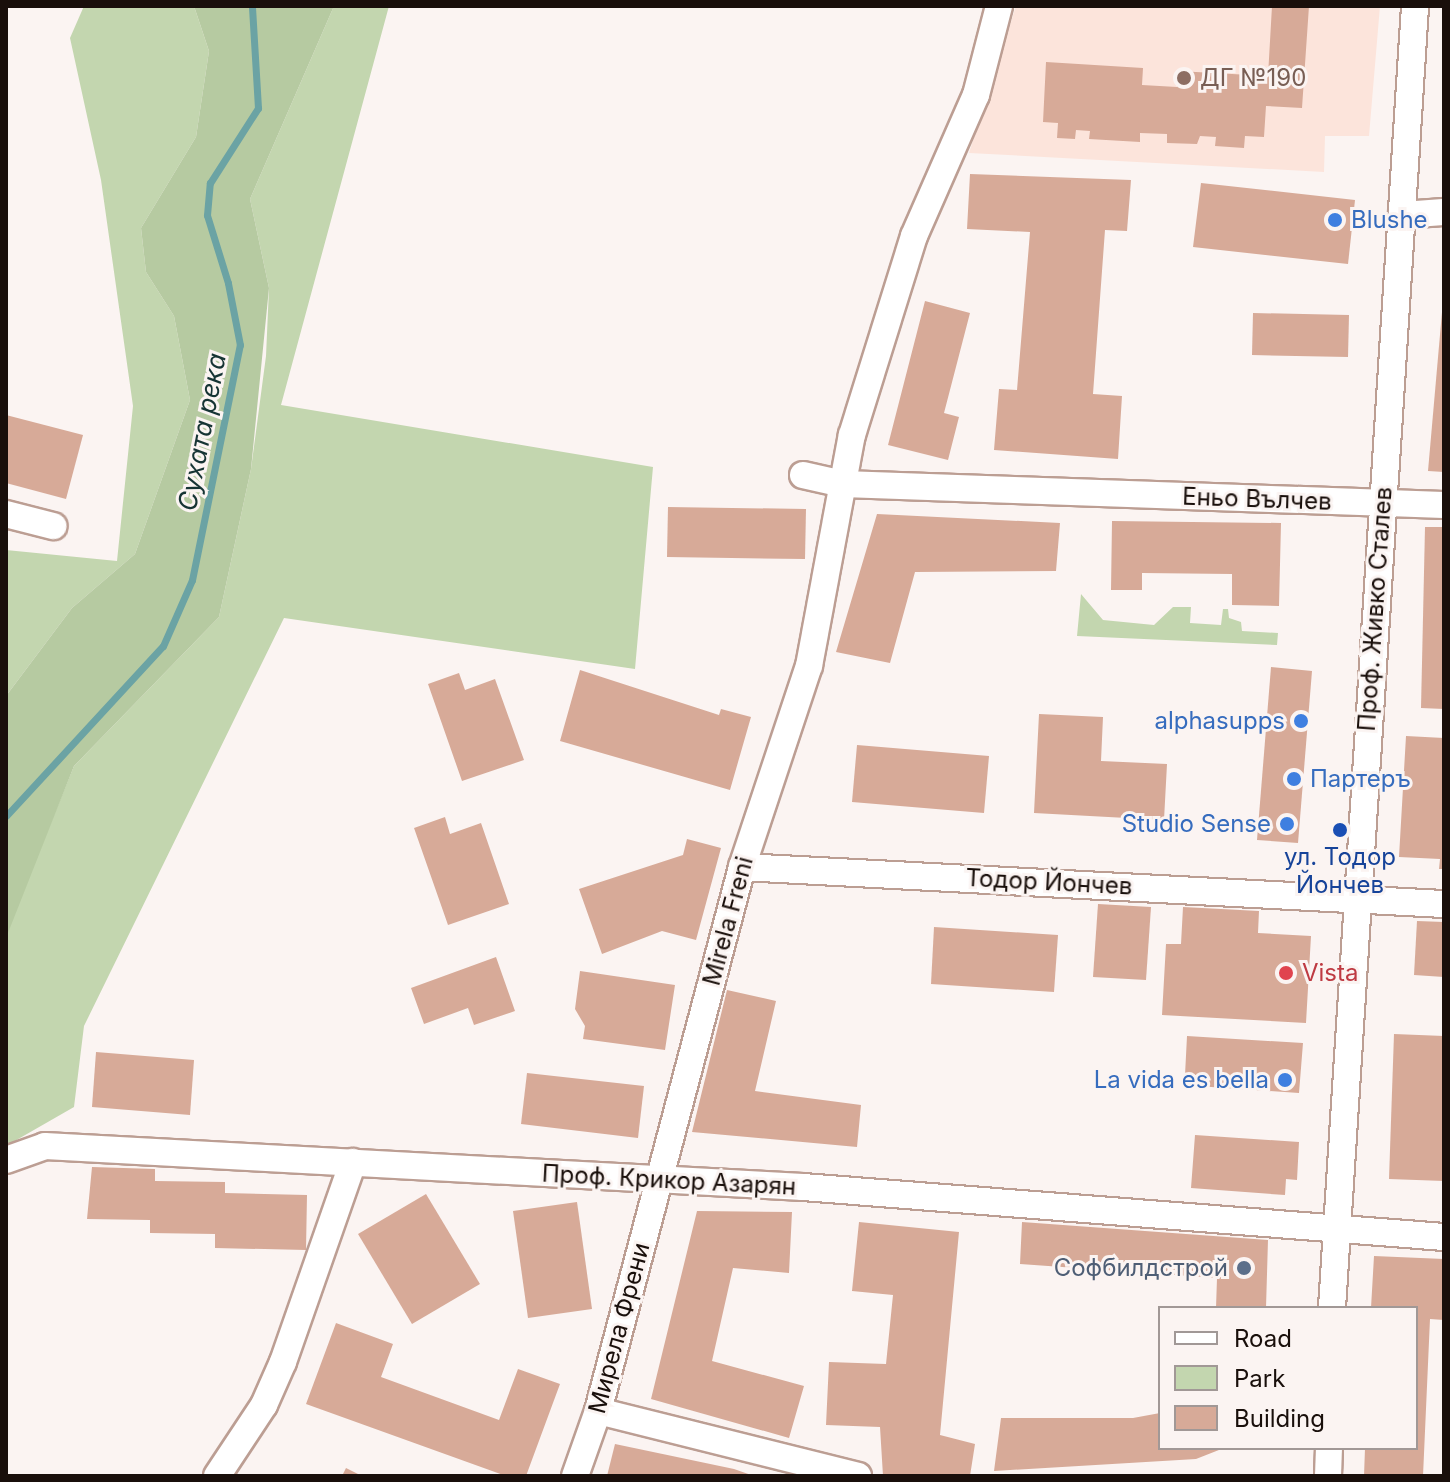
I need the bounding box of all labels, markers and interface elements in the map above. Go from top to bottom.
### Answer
place label: ДГ №190 [1200,64,1306,92]
marker: ДГ №190 [1175,69,1193,87]
place label: Blushe [1351,206,1428,234]
marker: Blushe [1326,211,1344,229]
water label: Сухата река [171,350,233,514]
street label: Еньо Вълчев [1182,482,1332,516]
street label: Проф. Живко Сталев [1352,486,1398,732]
place label: alphasupps [1154,707,1285,735]
marker: alphasupps [1292,712,1310,730]
place label: Партеръ [1310,765,1411,793]
marker: Партеръ [1285,770,1303,788]
place label: Studio Sense [1122,810,1271,838]
marker: Studio Sense [1278,815,1296,833]
marker: ул. Тодор Йончев [1331,821,1349,839]
place label: ул. Тодор Йончев [1284,843,1396,899]
street label: Mirela Freni [697,853,759,989]
street label: Тодор Йончев [965,863,1133,901]
place label: Vista [1302,959,1358,987]
marker: Vista [1277,964,1295,982]
place label: La vida es bella [1094,1066,1269,1094]
marker: La vida es bella [1276,1071,1294,1089]
street label: Проф. Крикор Азарян [541,1159,797,1201]
street label: Мирела Френи [582,1239,656,1417]
place label: Софбилдстрой [1054,1254,1228,1282]
marker: Софбилдстрой [1235,1259,1253,1277]
legend [1158,1306,1418,1450]
text: Road [1234,1324,1292,1353]
text: Park [1234,1364,1285,1393]
text: Building [1234,1404,1325,1433]

